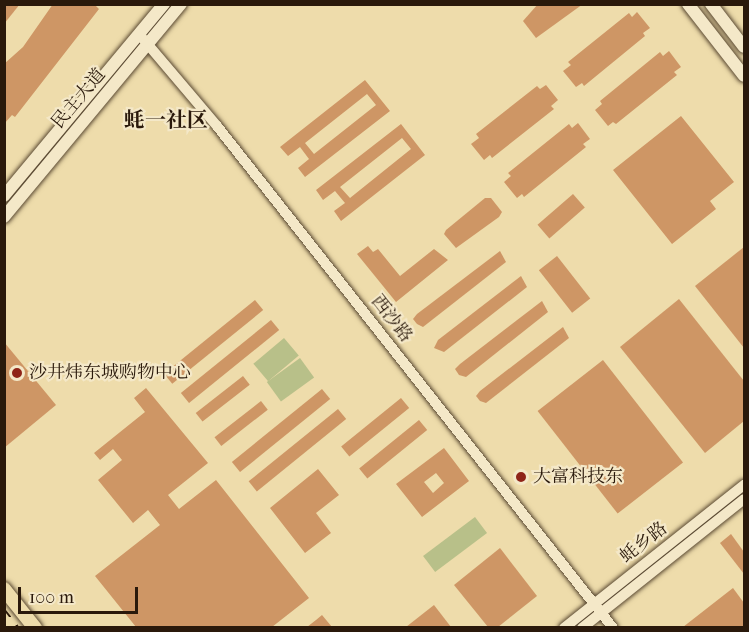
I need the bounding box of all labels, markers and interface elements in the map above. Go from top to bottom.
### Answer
street label: 民主大道 [48,64,110,134]
district label: 蚝一社区 [124,107,208,133]
street label: 西沙路 [366,291,416,347]
place label: 沙井炜东城购物中心 [29,362,191,384]
marker: 沙井炜东城购物中心 [10,366,24,380]
place label: 大富科技东 [533,466,623,488]
marker: 大富科技东 [514,470,528,484]
street label: 蚝乡路 [616,518,672,568]
scale bar [21,575,141,613]
text: 100 m [29,587,74,608]

